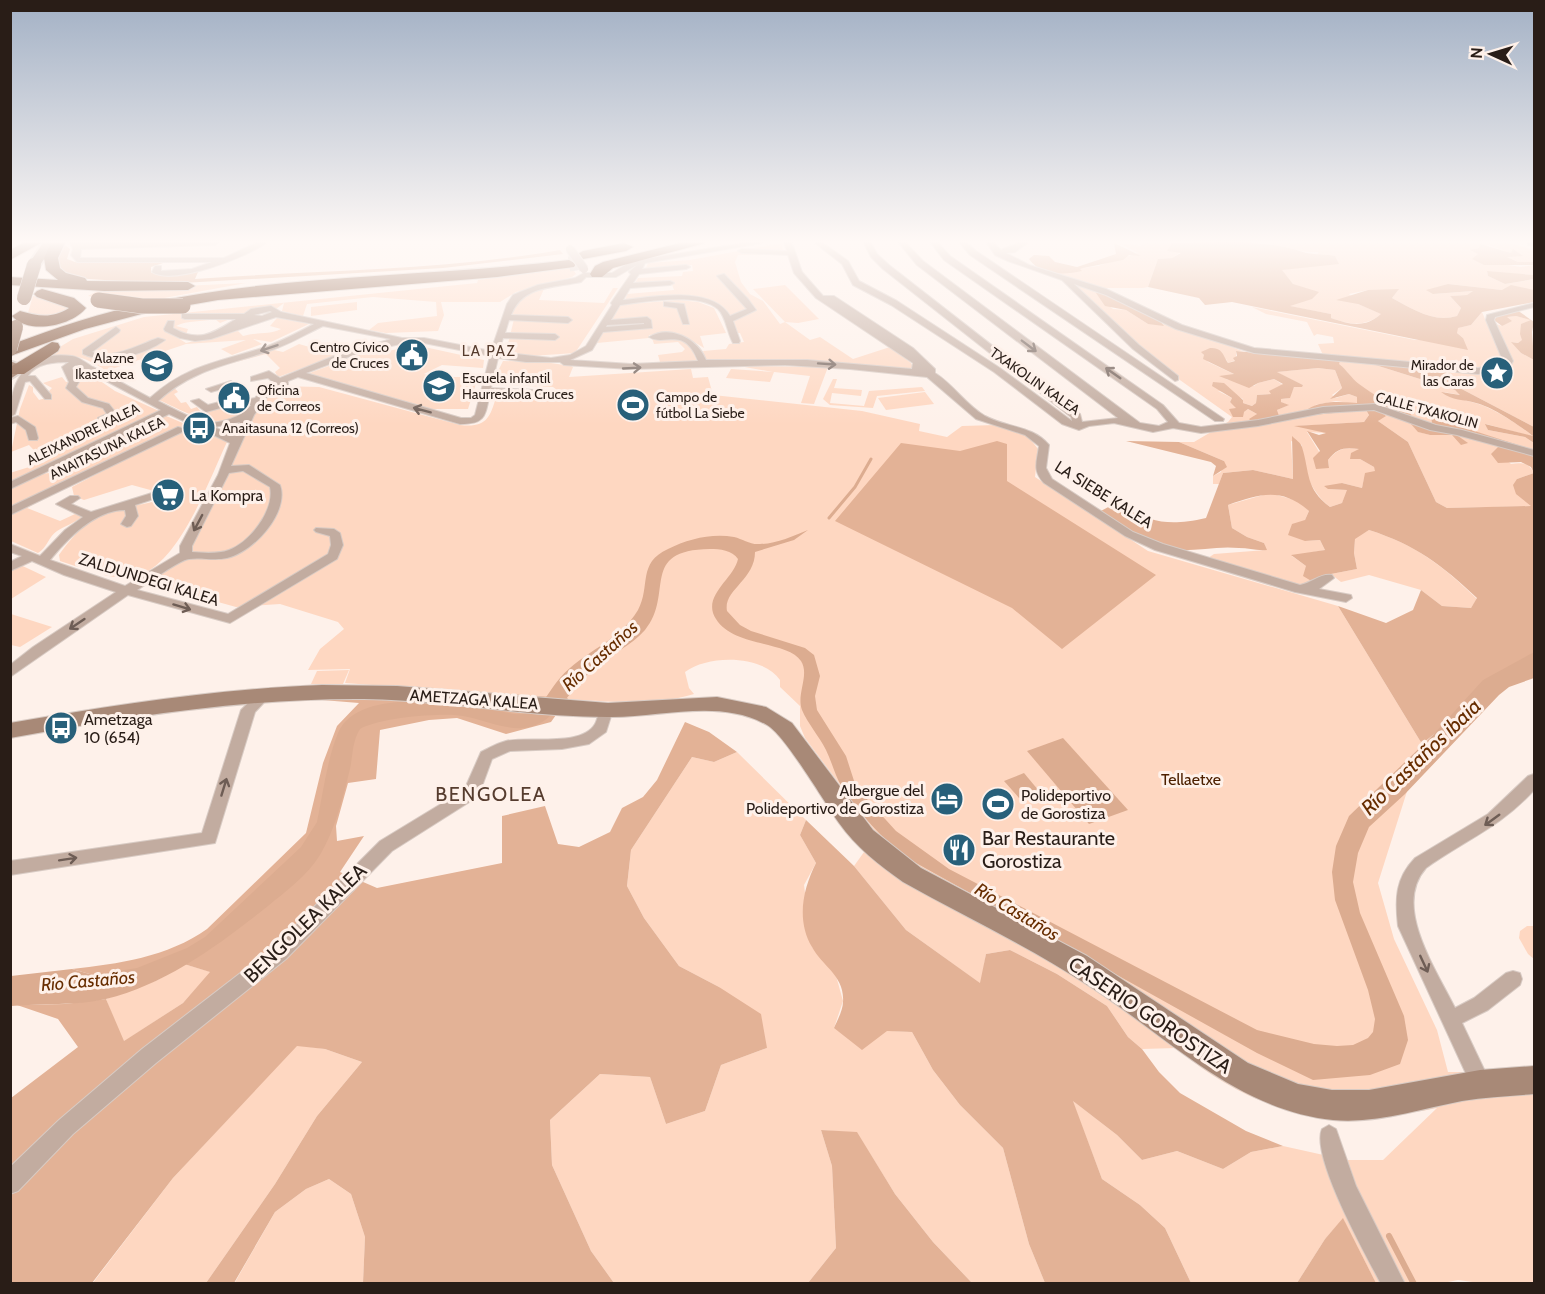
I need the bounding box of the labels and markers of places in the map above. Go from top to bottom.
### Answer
public building icon: Centro Cívico de Cruces [394,337,430,373]
place label: Centro Cívico de Cruces [310,338,389,372]
school or university icon: Alazne Ikastetxea [139,348,175,384]
place label: Alazne Ikastetxea [75,349,134,383]
place icon: Mirador de las Caras [1479,355,1515,391]
place label: Mirador de las Caras [1411,356,1474,390]
school or university icon: Escuela infantil Haurreskola Cruces [421,368,457,404]
place label: Escuela infantil Haurreskola Cruces [462,369,574,403]
public building icon: Oficina de Correos [216,380,252,416]
place label: Oficina de Correos [257,381,321,415]
sports icon: Campo de fútbol La Siebe [615,387,651,423]
place label: Campo de fútbol La Siebe [656,388,745,422]
bus stop icon: Anaitasuna 12 (Correos) [181,410,217,446]
place label: Anaitasuna 12 (Correos) [222,419,359,437]
supermarket icon: La Kompra [150,477,186,513]
place label: La Kompra [191,486,263,505]
bus stop icon: Ametzaga 10 (654) [43,710,79,746]
place label: Ametzaga 10 (654) [84,710,153,747]
place label: Albergue del Polideportivo de Gorostiza [746,781,924,818]
hotel icon: Albergue del Polideportivo de Gorostiza [929,781,965,817]
sports icon: Polideportivo de Gorostiza [980,786,1016,822]
place label: Polideportivo de Gorostiza [1021,786,1111,823]
place label: Bar Restaurante Gorostiza [982,826,1115,873]
restaurant icon: Bar Restaurante Gorostiza [941,832,977,868]

